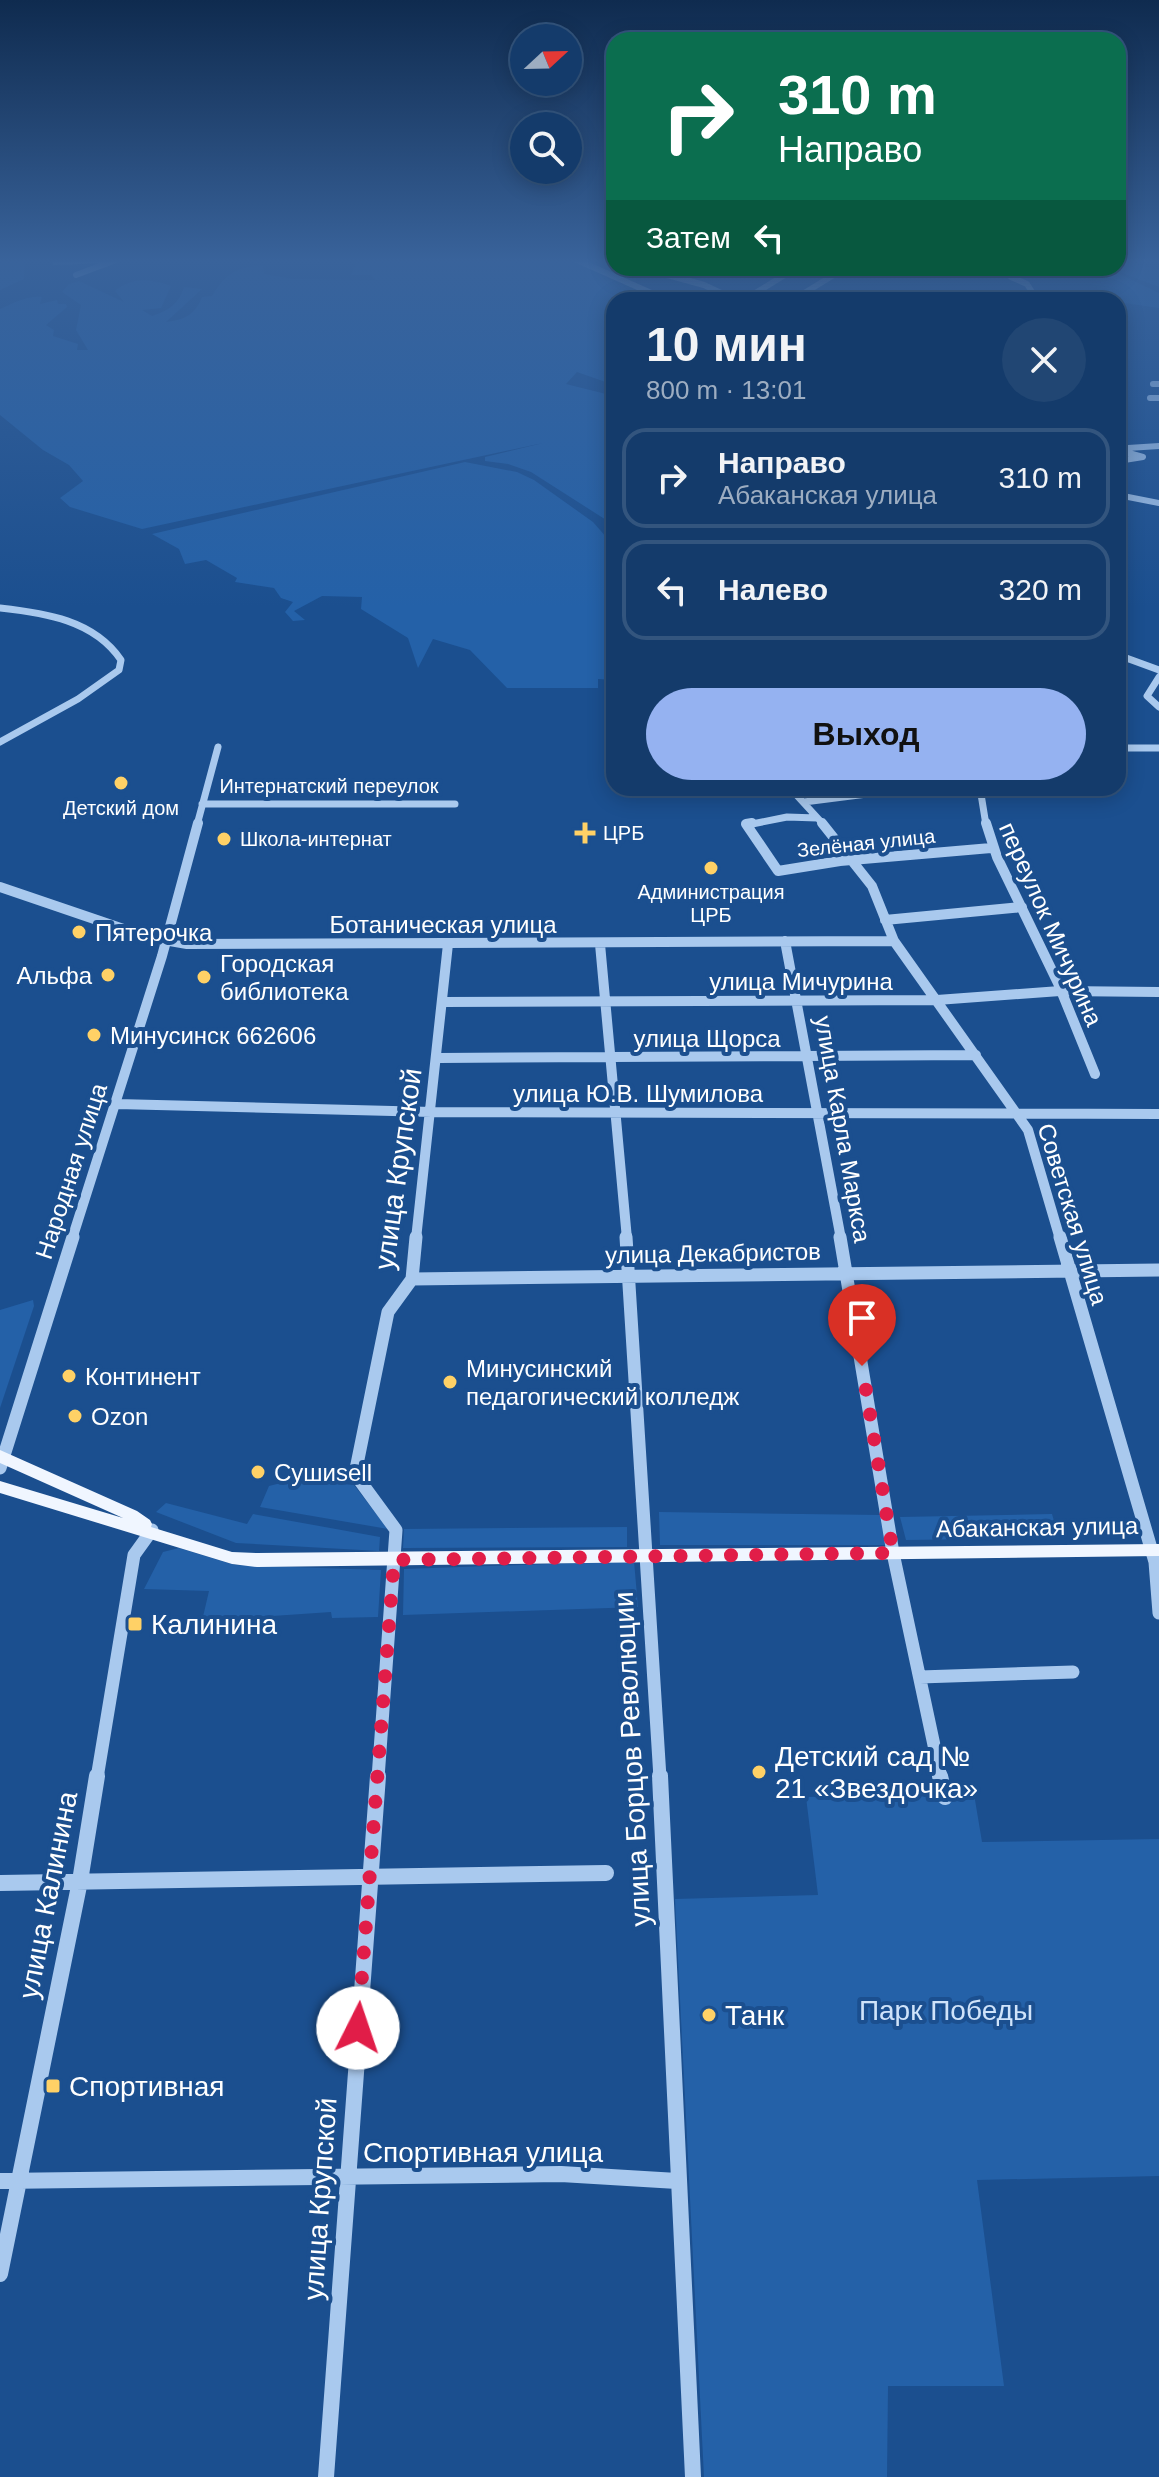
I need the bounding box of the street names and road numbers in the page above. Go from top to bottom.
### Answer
street label: Интернатский переулок [219,775,439,797]
street label: переулок Мичурина [994,818,1108,1031]
street label: Зелёная улица [796,825,937,861]
street label: Ботаническая улица [329,911,557,938]
street label: улица Мичурина [709,968,893,995]
street label: улица Карла Маркса [810,1014,876,1245]
street label: улица Щорса [633,1025,781,1052]
street label: улица Крупской [369,1066,427,1272]
street label: Народная улица [30,1079,112,1262]
street label: улица Ю.В. Шумилова [513,1080,764,1107]
street label: Советская улица [1033,1120,1114,1309]
street label: улица Декабристов [605,1238,821,1268]
street label: Абаканская улица [936,1512,1139,1542]
street label: улица Борцов Революции [608,1591,656,1927]
street label: улица Калинина [13,1788,83,2001]
street label: улица Крупской [297,2097,343,2301]
street label: Спортивная улица [363,2137,604,2168]

